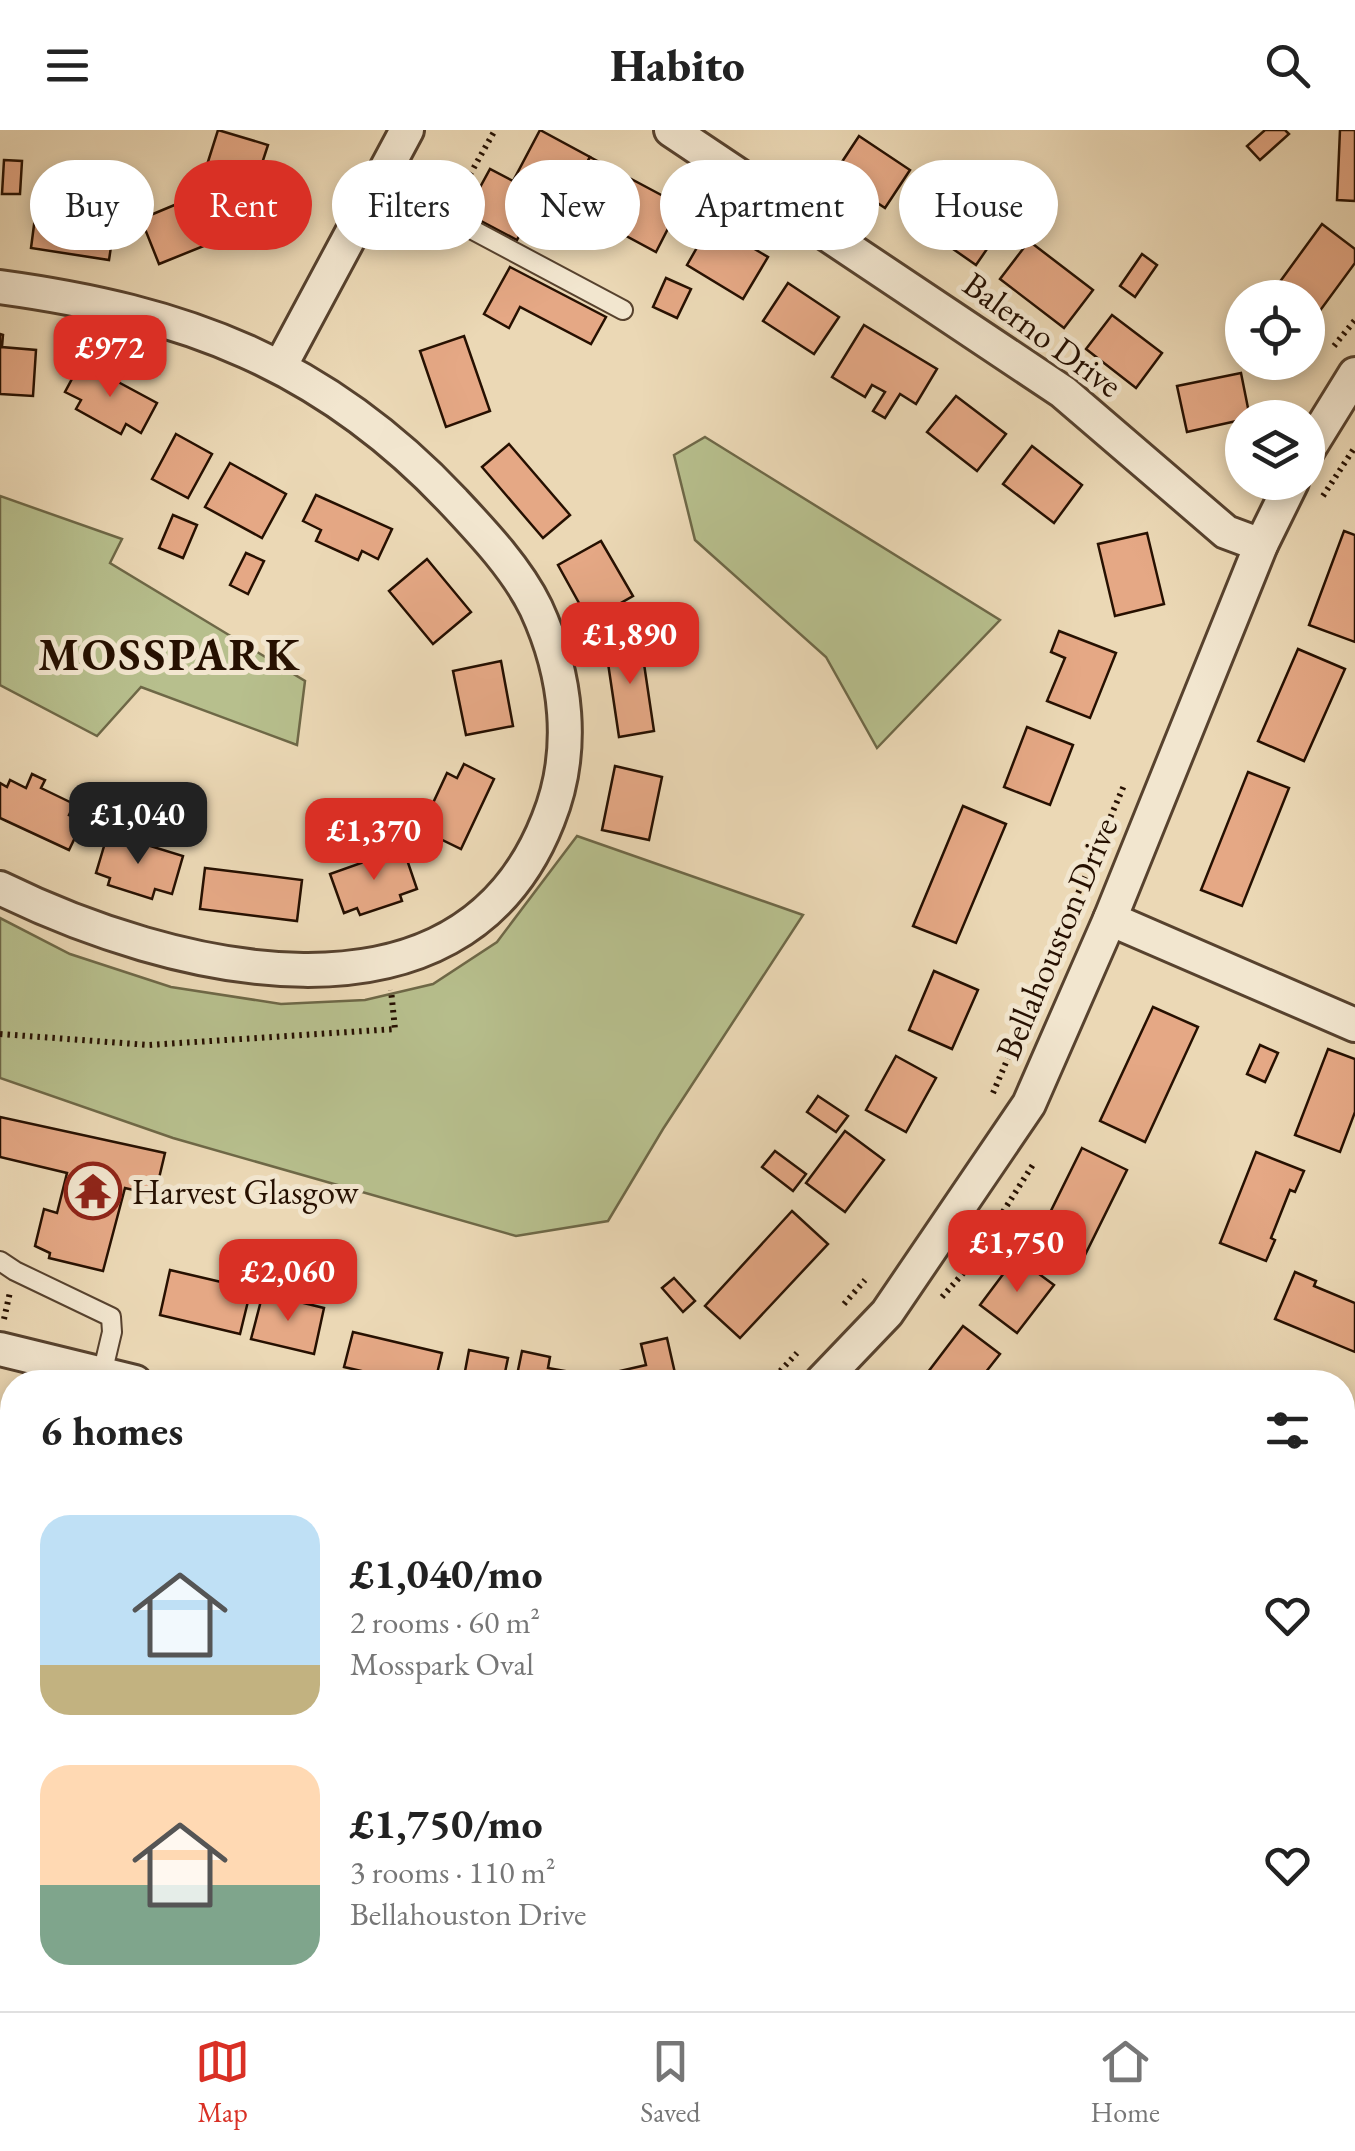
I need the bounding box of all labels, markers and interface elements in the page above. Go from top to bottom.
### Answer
text: Habito [610,36,745,94]
icon: menu [40,38,95,93]
icon: search [1260,38,1315,93]
chip: Buy [30,160,154,250]
chip: Rent [174,160,312,250]
chip: Filters [332,160,485,250]
chip: New [505,160,640,250]
chip: Apartment [660,160,879,250]
chip: House [899,160,1058,250]
street label: Balerno Drive [955,261,1131,407]
map controls [1225,280,1325,500]
button: locate [1225,280,1325,380]
pin: £972 [51,315,169,400]
text: £972 [76,326,144,368]
button: layers [1225,400,1325,500]
pin: £1,890 [549,602,711,687]
text: £1,890 [583,613,677,655]
district label: MOSSPARK [38,625,302,683]
pin: £1,040 [57,782,219,867]
text: £1,040 [91,793,185,835]
pin: £1,370 [293,798,455,883]
text: £1,370 [327,809,421,851]
street label: Bellahouston Drive [985,810,1127,1066]
temple icon: Harvest Glasgow [63,1161,123,1221]
place label: Harvest Glasgow [132,1169,360,1214]
pin: £1,750 [936,1210,1098,1295]
text: £1,750 [970,1221,1064,1263]
pin: £2,060 [207,1239,369,1324]
text: £2,060 [241,1250,335,1292]
text: 6 homes [40,1403,183,1458]
icon: filters [1260,1403,1315,1458]
text: £1,040/mo [350,1546,543,1601]
icon: home [120,1555,240,1675]
icon: heart [1260,1588,1315,1643]
text: 2 rooms · 60 m² [350,1601,540,1643]
text: Mosspark Oval [350,1643,534,1685]
text: £1,750/mo [350,1796,543,1851]
icon: home [120,1805,240,1925]
icon: heart [1260,1838,1315,1893]
text: 3 rooms · 110 m² [350,1851,556,1893]
text: Bellahouston Drive [350,1893,586,1935]
tab: Map [195,2034,250,2130]
tab: Saved [640,2034,700,2130]
tab: Home [1091,2034,1160,2130]

